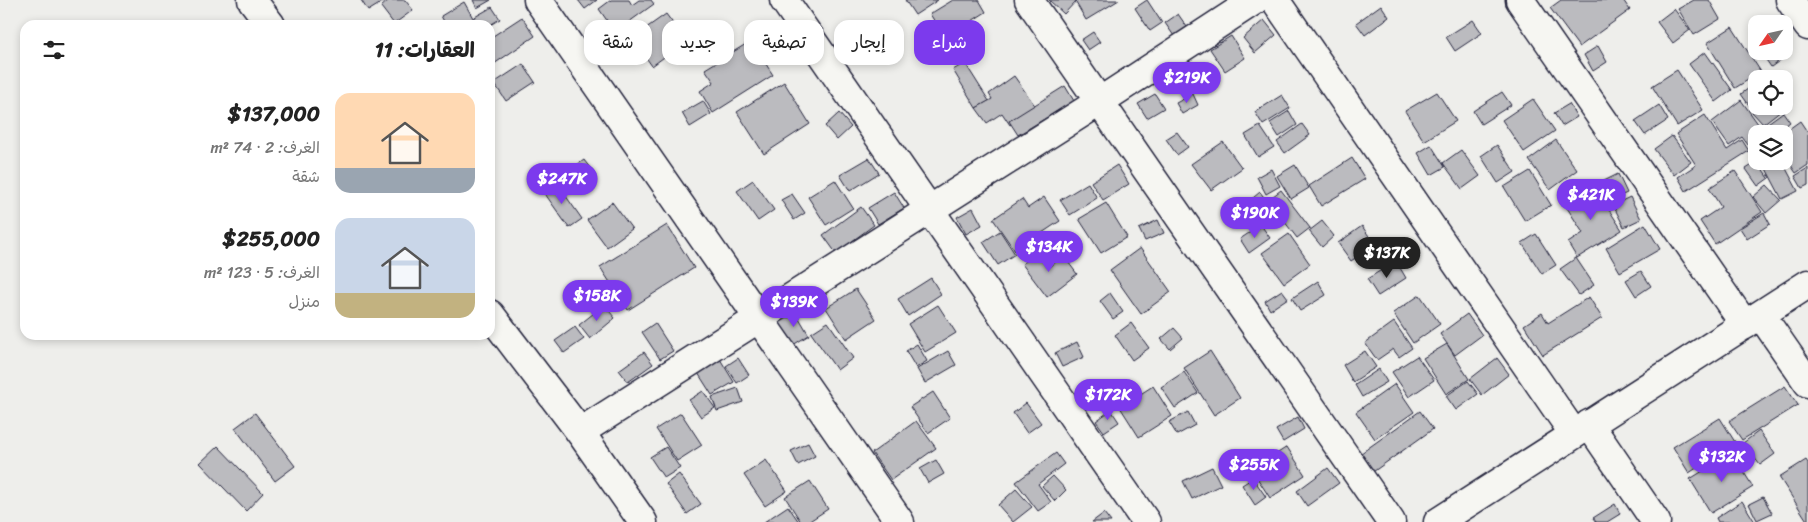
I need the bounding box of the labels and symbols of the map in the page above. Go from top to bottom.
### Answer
north arrow [1748,15,1792,60]
pin: $219K [1152,62,1222,104]
pin: $247K [527,162,597,205]
pin: $421K [1556,178,1626,221]
pin: $190K [1220,196,1290,239]
pin: $134K [1014,230,1084,273]
pin: $137K [1352,236,1422,279]
pin: $158K [562,280,632,322]
pin: $139K [759,286,829,328]
pin: $172K [1073,378,1143,421]
pin: $132K [1687,440,1757,483]
pin: $255K [1219,448,1289,491]

